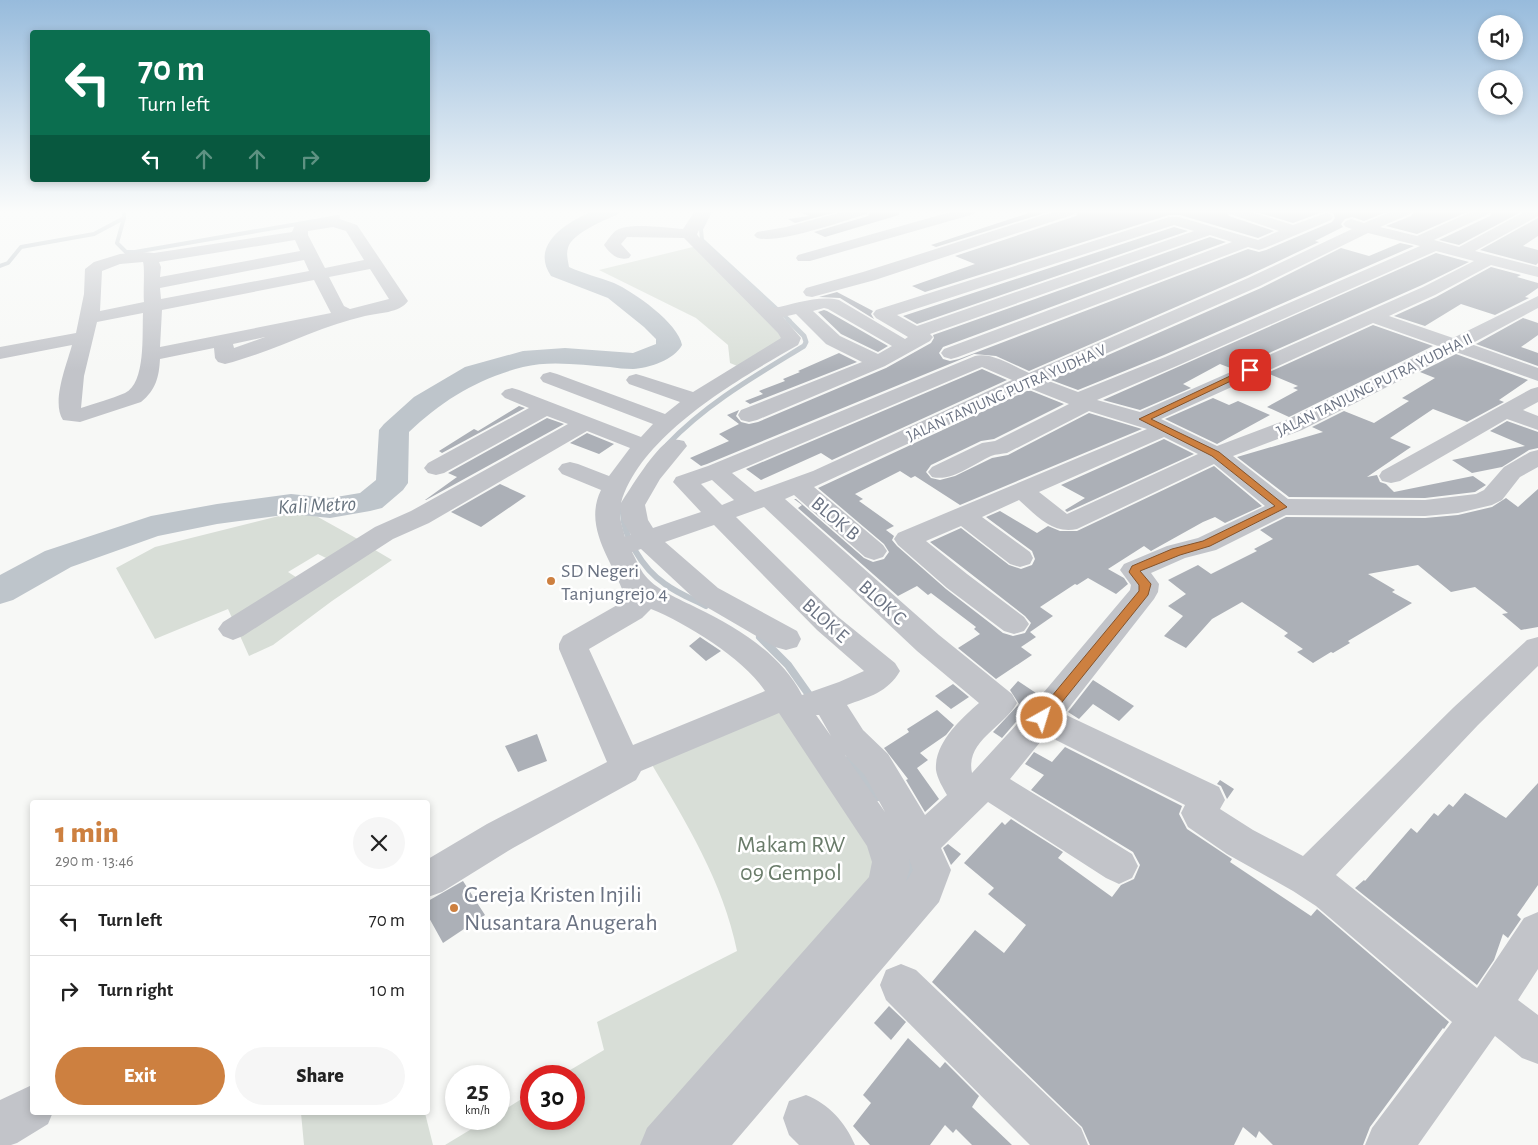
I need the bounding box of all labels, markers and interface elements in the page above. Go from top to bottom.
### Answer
map controls [1478,15,1523,115]
button: sound [1478,15,1523,60]
icon: left [55,50,120,115]
text: 70 m [138,52,205,87]
button: search [1478,70,1523,115]
text: Turn left [138,93,210,115]
icon: left [137,145,165,173]
icon: ahead [190,145,218,173]
icon: ahead [243,145,271,173]
icon: right [296,145,324,173]
street label: JALAN TANJUNG PUTRA YUDHA II [1274,330,1475,439]
street label: JALAN TANJUNG PUTRA YUDHA V [904,342,1108,444]
pin [1229,349,1271,391]
icon: arrive [1236,356,1264,384]
water label: Kali Metro [277,493,357,518]
street label: BLOK B [807,493,863,544]
place label: SD Negeri Tanjungrejo 4 [561,561,668,604]
marker: SD Negeri Tanjungrejo 4 [545,575,557,587]
street label: BLOK C [855,577,910,629]
street label: BLOK E [798,595,853,647]
position arrow [1015,691,1067,743]
button: close [353,817,405,869]
text: 1 min [55,818,119,848]
park label: Makam RW 09 Gempol [737,833,846,885]
text: 290 m · 13:46 [55,853,134,869]
place label: Gereja Kristen Injili Nusantara Anugerah [464,883,658,935]
marker: Gereja Kristen Injili Nusantara Anugerah [448,902,460,914]
icon: left [55,907,83,935]
text: Turn left [98,911,162,930]
text: 70 m [369,911,405,930]
icon: right [55,977,83,1005]
text: Turn right [98,981,173,1000]
text: 10 m [370,981,405,1000]
button: Exit [55,1047,225,1105]
button: Share [235,1047,405,1105]
speed limit sign: 30 [520,1065,585,1130]
text: 25 [466,1079,489,1104]
text: km/h [465,1104,490,1116]

